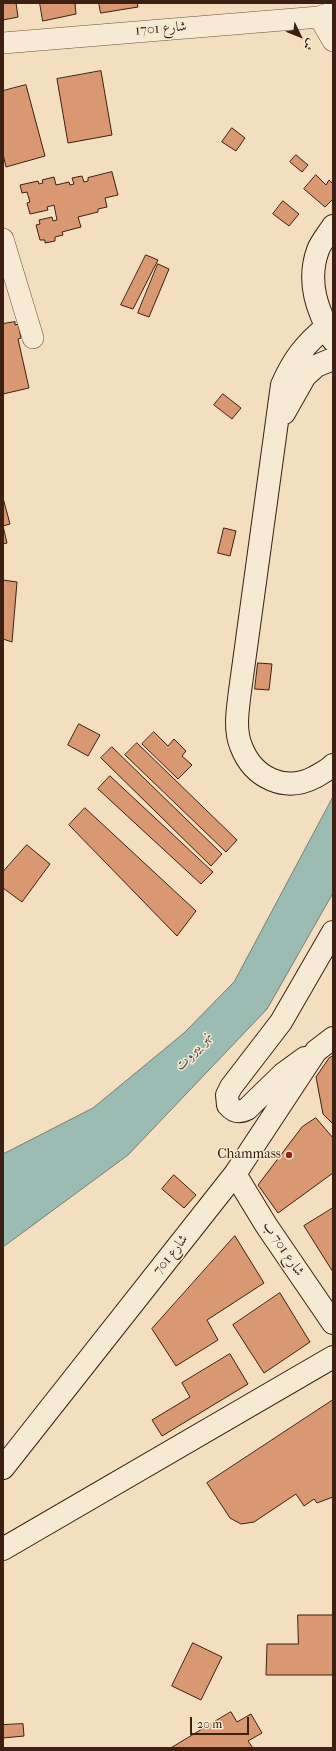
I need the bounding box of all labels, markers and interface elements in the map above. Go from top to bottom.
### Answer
north arrow [280,16,320,56]
street label: شارع 1701 [135,18,187,40]
text: ش [301,36,318,53]
water label: نهر بيروت [172,1027,216,1075]
place label: Chammass [217,1147,281,1163]
marker: Chammass [284,1150,294,1160]
street label: شارع 701 ب [259,1218,307,1280]
street label: شارع 701 [150,1231,192,1279]
scale bar [192,1709,251,1735]
text: 20 m [197,1717,222,1731]

